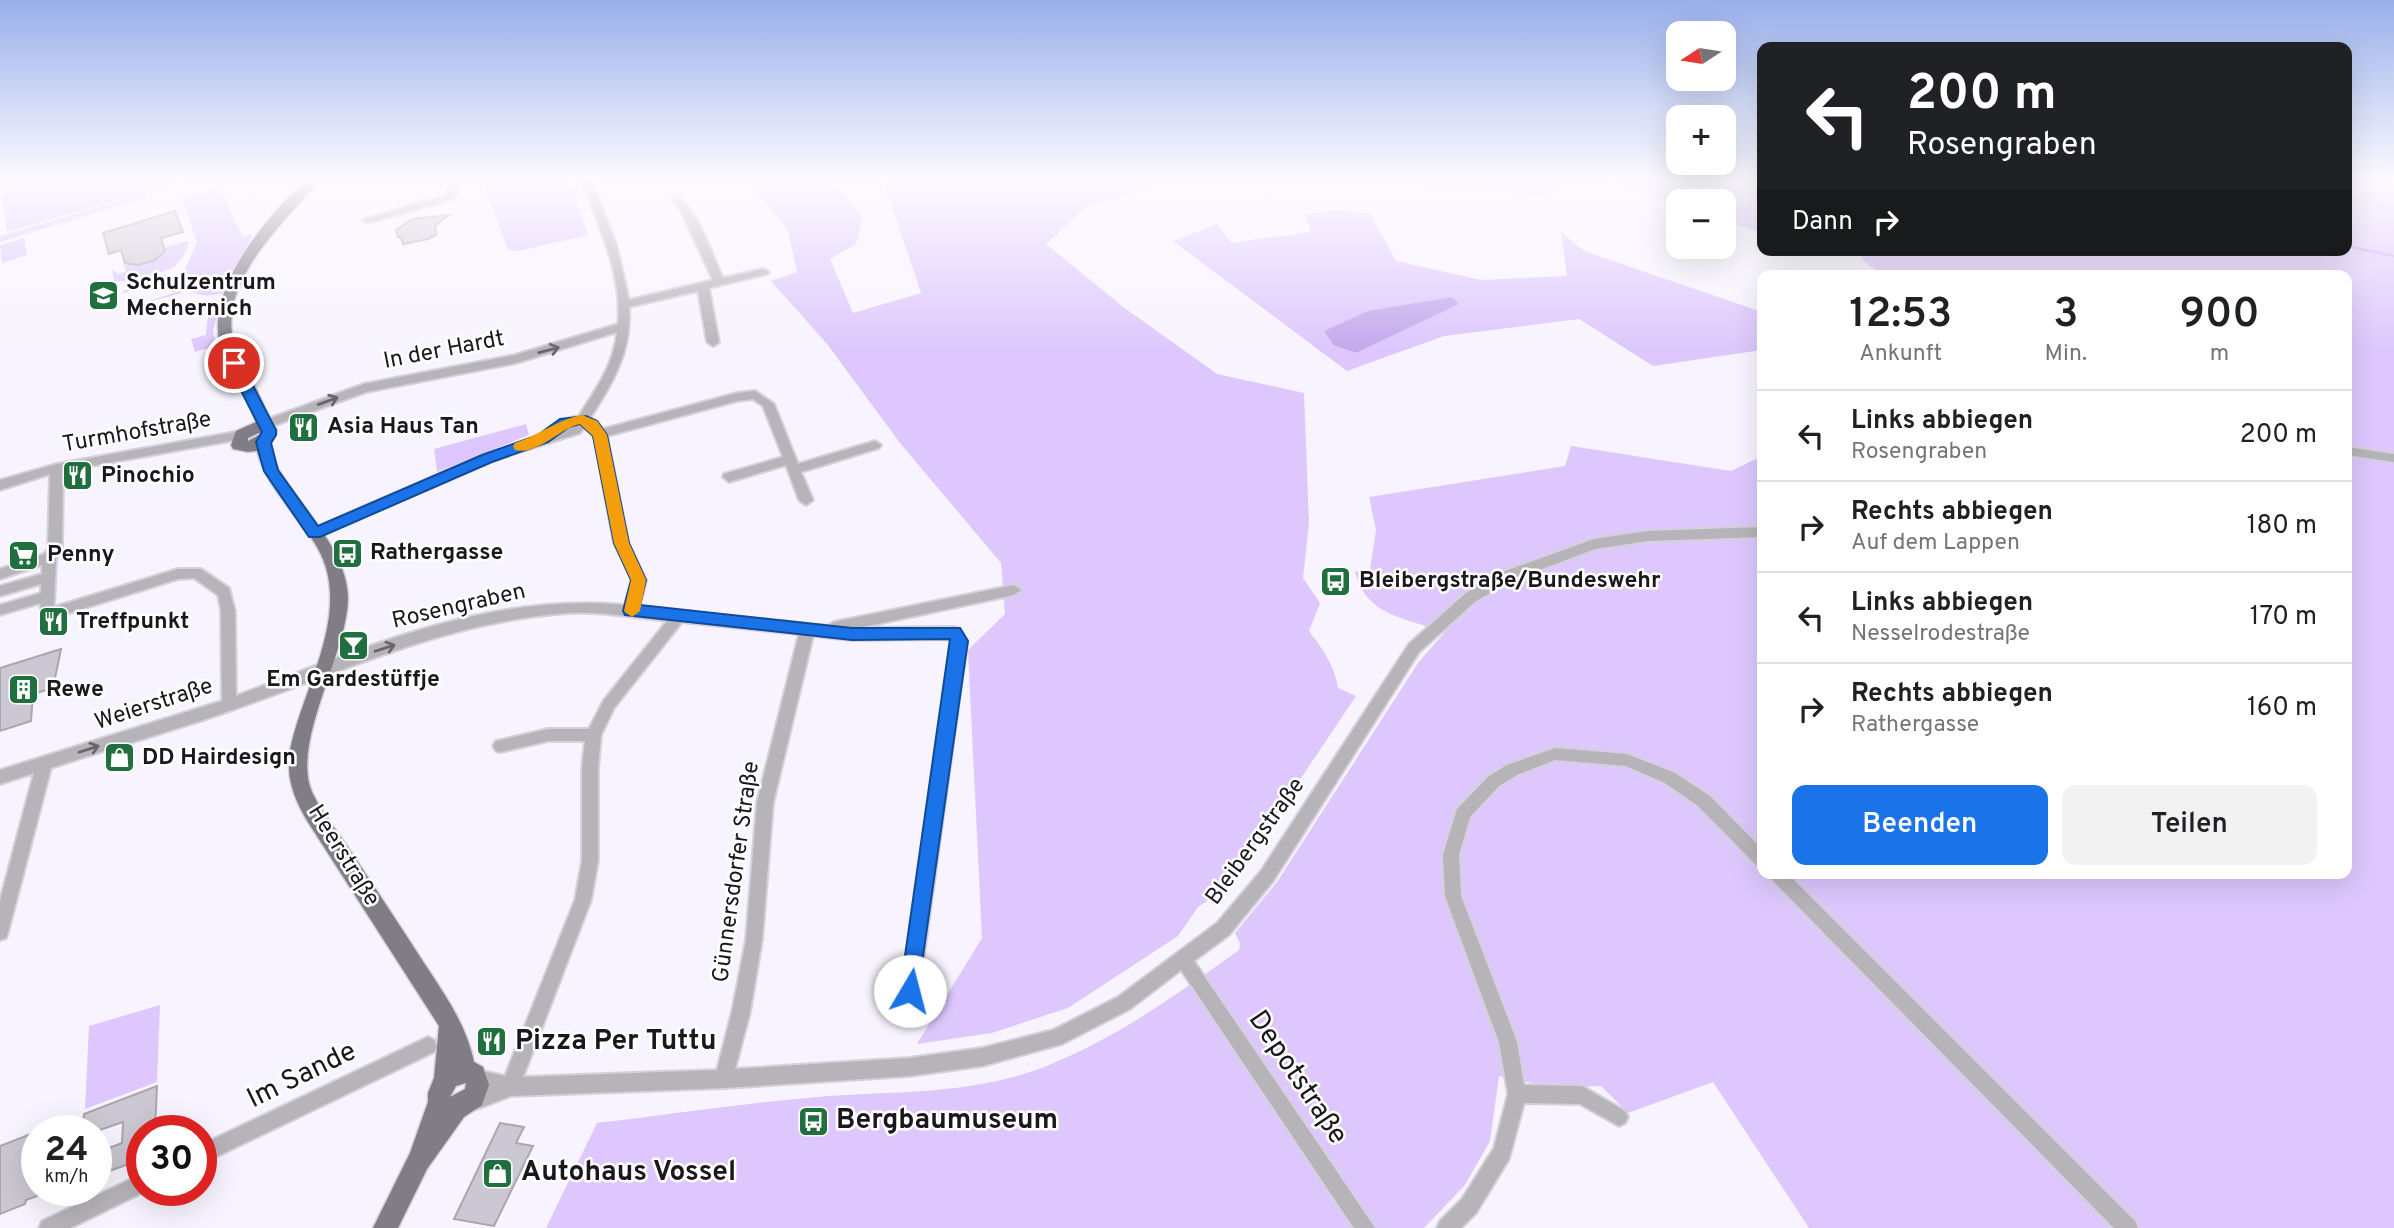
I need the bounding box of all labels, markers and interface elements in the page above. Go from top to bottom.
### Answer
north arrow [1666,21,1736,91]
map controls [1666,21,1736,259]
text: 200 m [1907,65,2057,127]
icon: left [1792,70,1883,161]
button: + [1666,105,1736,175]
text: Rosengraben [1907,126,2097,166]
button: − [1666,189,1736,259]
icon: right [1867,203,1905,241]
text: Dann [1792,206,1853,239]
place label: Schulzentrum Mechernich [126,269,276,324]
school or university icon: Schulzentrum Mechernich [86,279,120,313]
text: 12:53 [1849,289,1952,342]
text: 3 [2053,289,2078,342]
text: 900 [2179,289,2260,342]
street label: In der Hardt [381,325,507,377]
pin [204,333,264,393]
text: Ankunft [1859,340,1942,369]
text: Min. [2045,340,2087,369]
text: m [2210,340,2229,369]
one-way arrow [538,343,560,356]
icon: arrive [215,344,253,382]
one-way arrow [317,394,339,406]
text: Links abbiegen [1851,405,2033,438]
street label: Turmhofstraße [60,406,214,460]
restaurant icon: Asia Haus Tan [287,410,321,444]
place label: Asia Haus Tan [327,413,479,442]
icon: left [1792,417,1830,455]
text: 200 m [2240,419,2317,452]
text: Rosengraben [1851,438,1987,467]
restaurant icon: Pinochio [61,459,95,493]
place label: Pinochio [101,462,195,491]
text: Rechts abbiegen [1851,496,2053,529]
icon: right [1792,508,1830,546]
text: 180 m [2247,510,2317,543]
text: Auf dem Lappen [1851,529,2020,558]
bus stop icon: Rathergasse [330,536,364,570]
supermarket icon: Penny [7,538,41,572]
place label: Rathergasse [370,539,503,568]
place label: Penny [47,541,115,570]
bus stop icon: Bleibergstraße/Bundeswehr [1319,564,1353,598]
place label: Bleibergstraße/Bundeswehr [1359,567,1661,596]
street label: Rosengraben [389,578,529,636]
text: Links abbiegen [1851,587,2033,620]
icon: left [1792,599,1830,637]
text: 170 m [2250,601,2317,634]
restaurant icon: Treffpunkt [36,605,70,639]
place label: Treffpunkt [76,608,189,637]
text: Nesselrodestraße [1851,620,2030,649]
bar icon: Em Gardestüffje [336,629,370,663]
one-way arrow [374,641,396,654]
place label: Em Gardestüffje [266,666,440,695]
street label: Weierstraße [91,672,217,738]
building icon: Rewe [6,673,40,707]
place label: Rewe [46,676,104,705]
text: Rechts abbiegen [1851,678,2053,711]
icon: right [1792,690,1830,728]
text: 160 m [2247,692,2317,725]
text: Rathergasse [1851,711,1979,740]
shop icon: DD Hairdesign [102,741,136,775]
one-way arrow [77,742,99,755]
place label: DD Hairdesign [142,744,296,773]
street label: Günnersdorfer Straße [707,760,767,984]
street label: Bleibergstraße [1200,773,1312,911]
button: Beenden [1792,785,2048,865]
button: Teilen [2062,785,2317,865]
street label: Heerstraße [300,800,386,912]
position arrow [873,954,947,1028]
street label: Depotstraße [1239,1004,1355,1152]
place label: Pizza Per Tuttu [515,1024,717,1060]
restaurant icon: Pizza Per Tuttu [475,1025,509,1059]
street label: Im Sande [242,1034,362,1118]
place label: Bergbaumuseum [836,1103,1058,1139]
bus stop icon: Bergbaumuseum [796,1104,830,1138]
speed limit sign: 30 [126,1115,217,1206]
text: 24 [45,1129,88,1173]
place label: Autohaus Vossel [521,1155,736,1191]
shop icon: Autohaus Vossel [481,1156,515,1190]
text: km/h [45,1166,88,1189]

